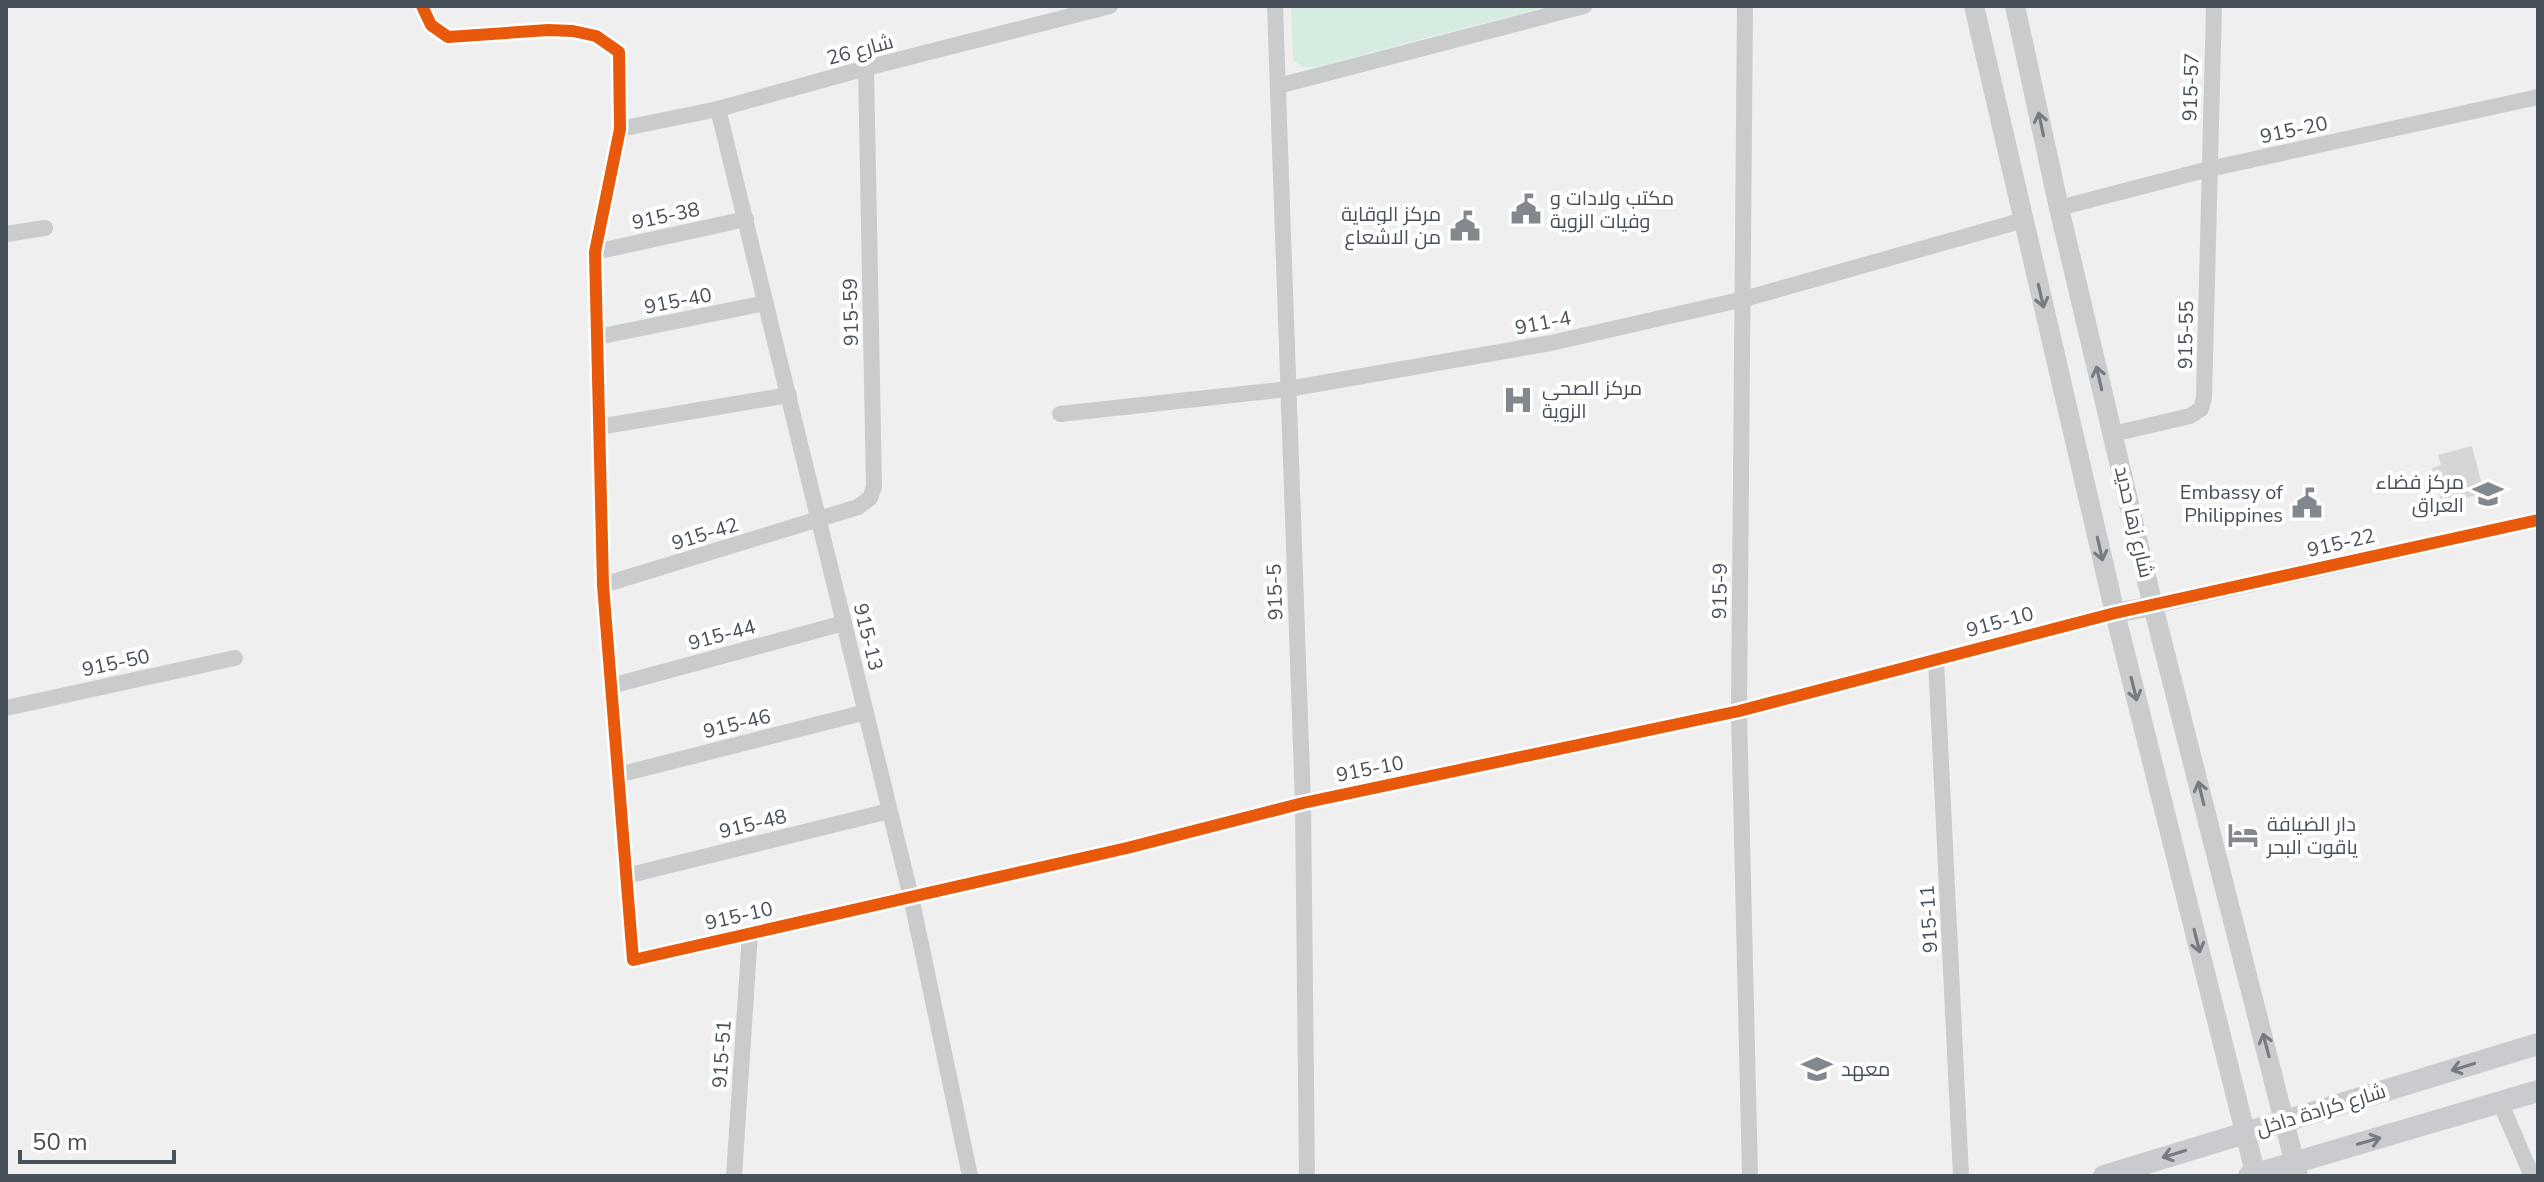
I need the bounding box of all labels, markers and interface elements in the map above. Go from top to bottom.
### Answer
street label: شارع 26 [824,28,896,72]
street label: 915-57 [2176,52,2206,122]
street label: 915-20 [2258,110,2330,150]
one-way arrow [2033,112,2048,138]
place label: مكتب ولادات و وفيات الزوية [1550,185,1674,235]
public building icon: مكتب ولادات و وفيات الزوية [1509,192,1543,226]
street label: 915-38 [630,196,702,236]
place label: مركز الوقاية من الاشعاع [1341,201,1441,251]
public building icon: مركز الوقاية من الاشعاع [1448,209,1482,243]
street label: 915-59 [837,278,865,346]
street label: 915-40 [642,281,714,321]
one-way arrow [2034,282,2049,308]
street label: 915-55 [2172,301,2200,369]
street label: 911-4 [1513,304,1573,342]
one-way arrow [2091,365,2106,391]
place label: مركز الصحي الزوية [1542,375,1642,425]
hospital icon: مركز الصحي الزوية [1501,383,1535,417]
street label: شارع زها حديد [2108,463,2160,581]
place label: مركز فضاء العراق [2376,469,2464,519]
school or university icon: مركز فضاء العراق [2471,477,2505,511]
place label: Embassy of Philippines [2180,479,2283,529]
public building icon: Embassy of Philippines [2290,486,2324,520]
street label: 915-42 [668,511,742,557]
street label: 915-22 [2305,522,2377,564]
one-way arrow [2093,536,2108,561]
street label: 915-5 [1261,563,1289,621]
street label: 915-9 [1706,563,1734,619]
street label: 915-10 [1963,600,2037,644]
street label: 915-13 [847,601,889,673]
street label: 915-44 [685,613,759,657]
street label: 915-50 [80,643,152,683]
one-way arrow [2127,676,2142,701]
street label: 915-46 [701,703,773,745]
street label: 915-10 [1334,749,1406,789]
one-way arrow [2192,781,2207,807]
street label: 915-48 [717,803,789,845]
place label: دار الضيافة ياقوت البحر [2266,811,2358,861]
hotel icon: دار الضيافة ياقوت البحر [2226,818,2260,852]
street label: 915-11 [1914,884,1944,954]
street label: 915-10 [703,895,775,937]
one-way arrow [2191,928,2206,954]
street label: 915-51 [706,1019,738,1089]
one-way arrow [2257,1033,2272,1059]
school or university icon: معهد [1800,1052,1834,1086]
place label: معهد [1841,1056,1890,1083]
one-way arrow [2451,1060,2477,1075]
street label: شارع كرادة داخل [2253,1077,2389,1143]
scale bar [20,1114,174,1164]
text: 50 m [32,1126,88,1158]
one-way arrow [2356,1132,2382,1147]
one-way arrow [2162,1148,2187,1163]

